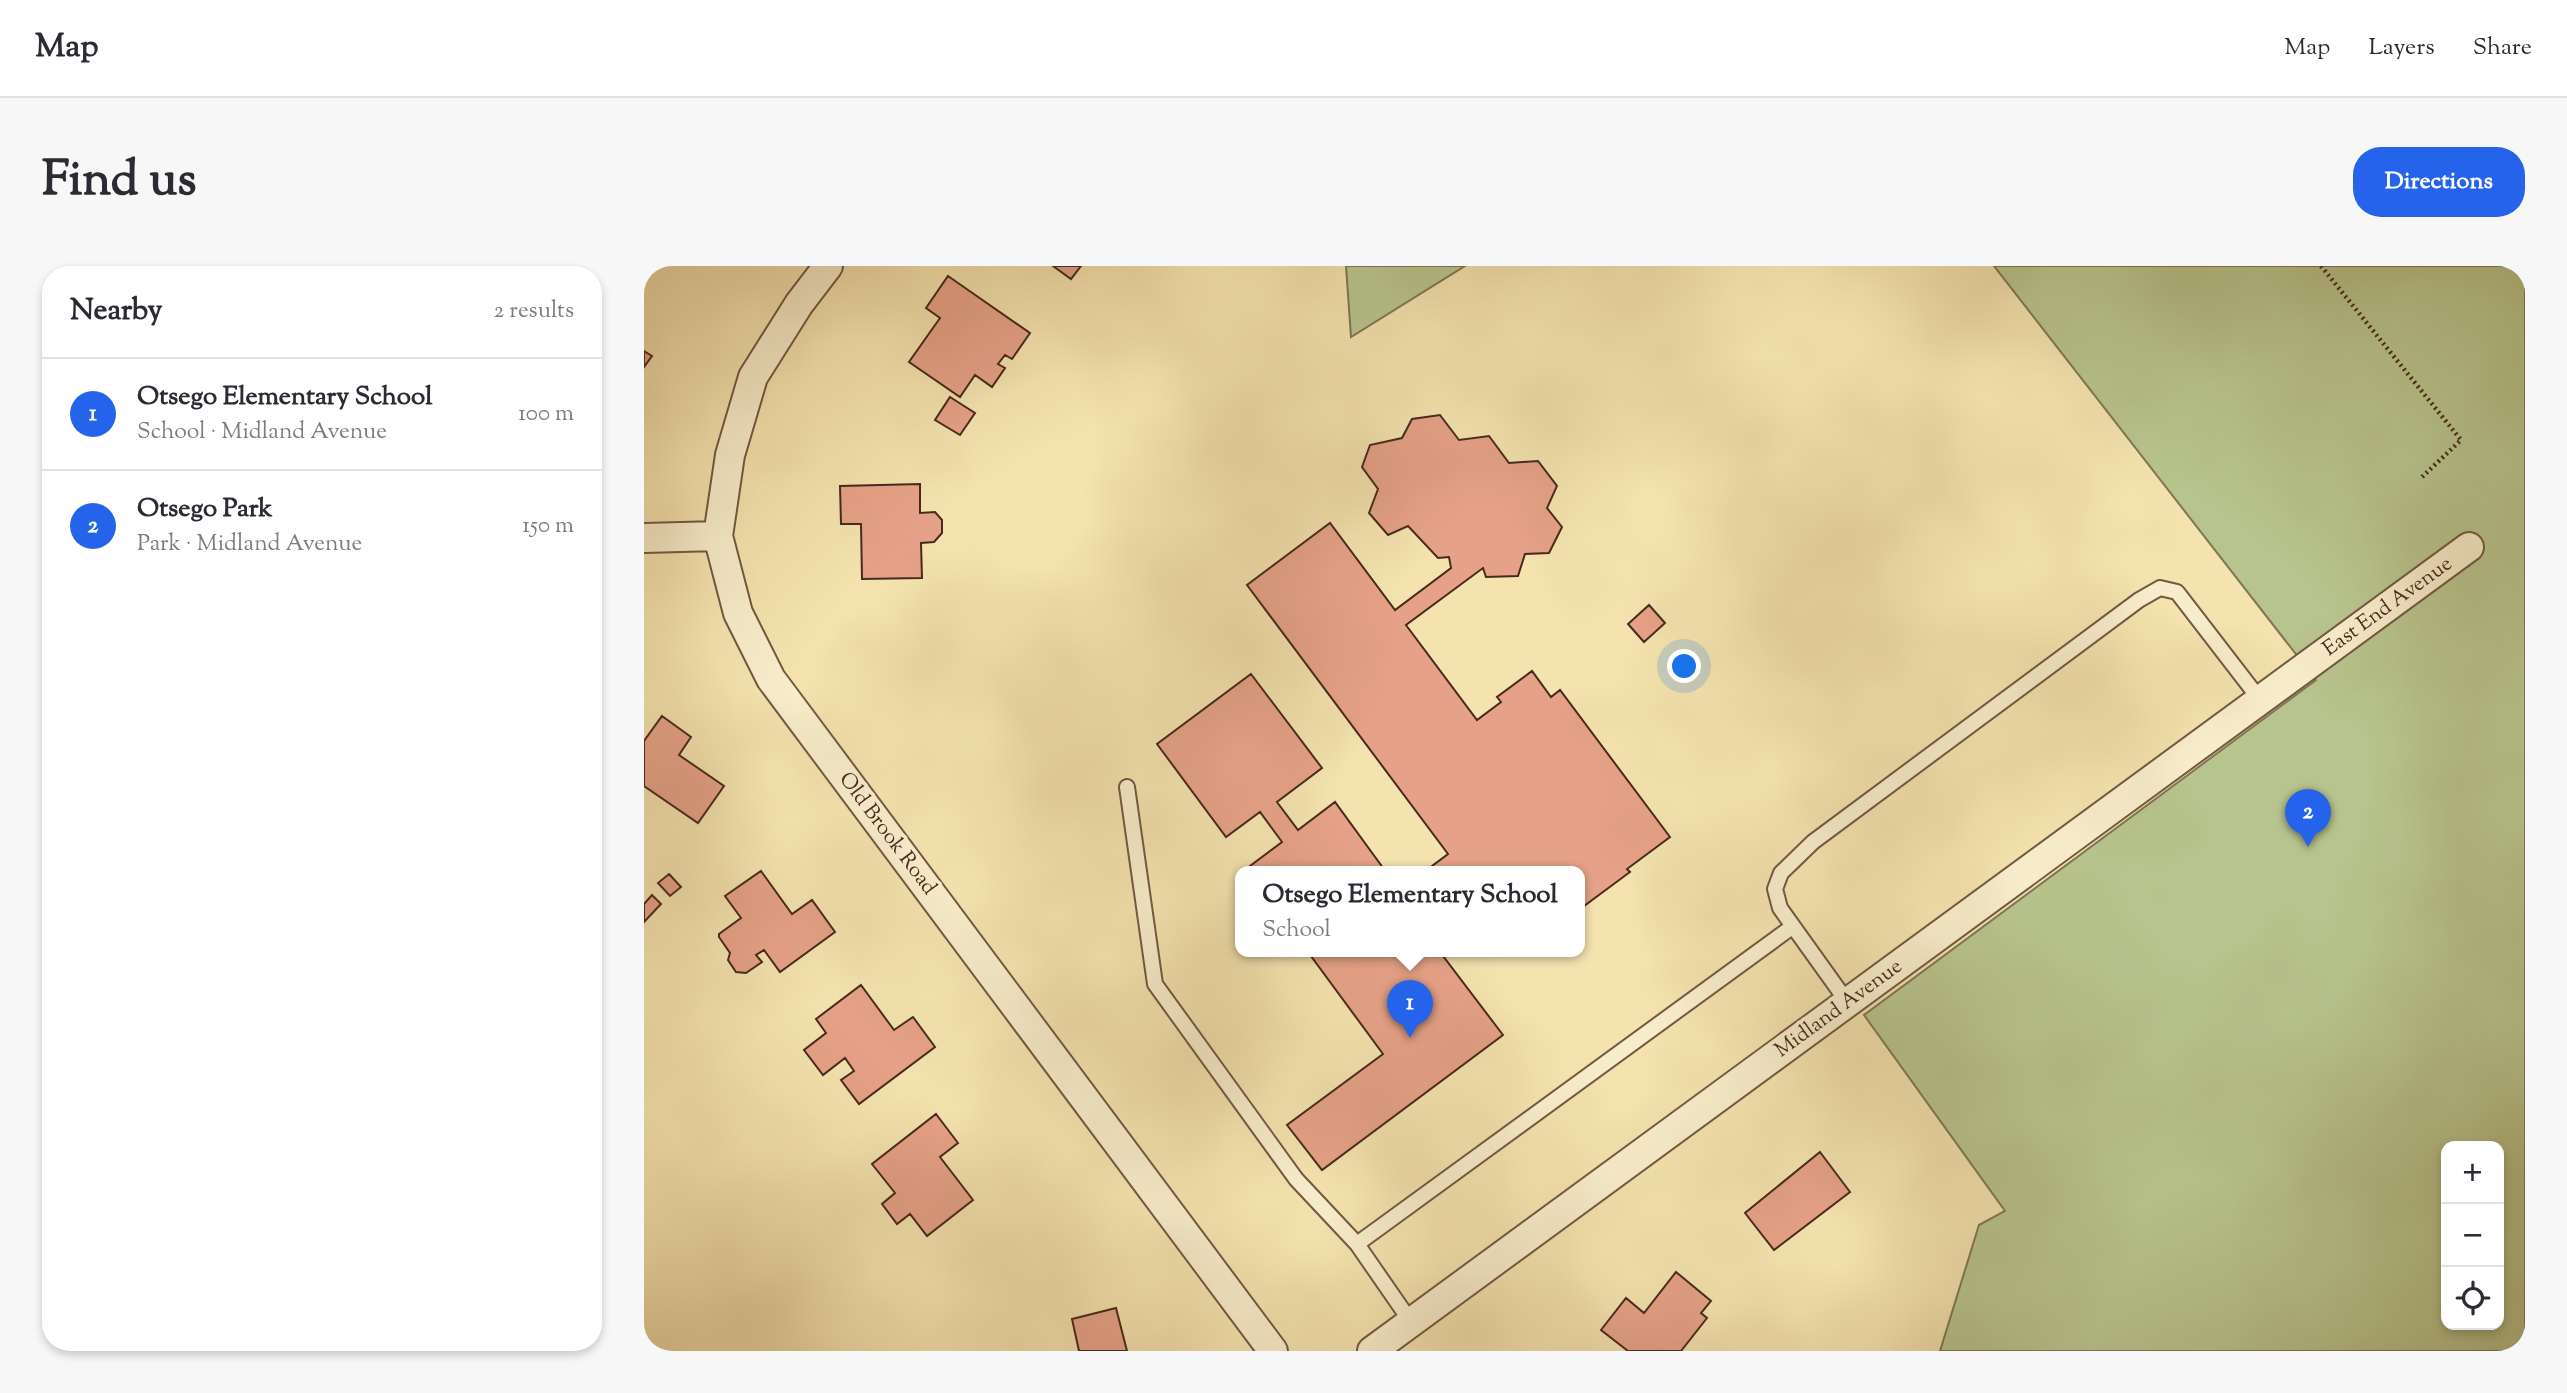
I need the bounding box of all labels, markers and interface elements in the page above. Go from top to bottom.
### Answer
text: Map [35,24,99,72]
text: Map [2284,31,2330,65]
text: Layers [2368,31,2435,65]
text: Share [2473,31,2532,65]
text: Find us [42,147,196,217]
button: Directions [2353,147,2525,217]
text: Nearby [70,290,162,333]
text: 2 results [494,295,574,328]
text: Otsego Elementary School [137,379,432,416]
text: 1 [89,398,97,431]
text: 100 m [518,398,574,431]
text: School · Midland Avenue [137,416,387,449]
text: Otsego Park [137,491,272,528]
text: 2 [88,510,98,543]
text: 150 m [522,510,574,543]
text: Park · Midland Avenue [137,528,362,561]
street label: East End Avenue [2317,550,2459,664]
your location [1667,649,1701,683]
street label: Old Brook Road [831,766,943,902]
pin: 2 [2285,789,2331,847]
popup [1235,866,1585,957]
text: Otsego Elementary School [1262,877,1558,914]
text: School [1262,914,1331,947]
street label: Midland Avenue [1769,952,1909,1066]
pin: 1 [1387,980,1433,1038]
map controls [2441,1141,2504,1330]
button: + [2441,1141,2504,1204]
button: − [2441,1204,2504,1267]
button: locate [2441,1267,2504,1330]

